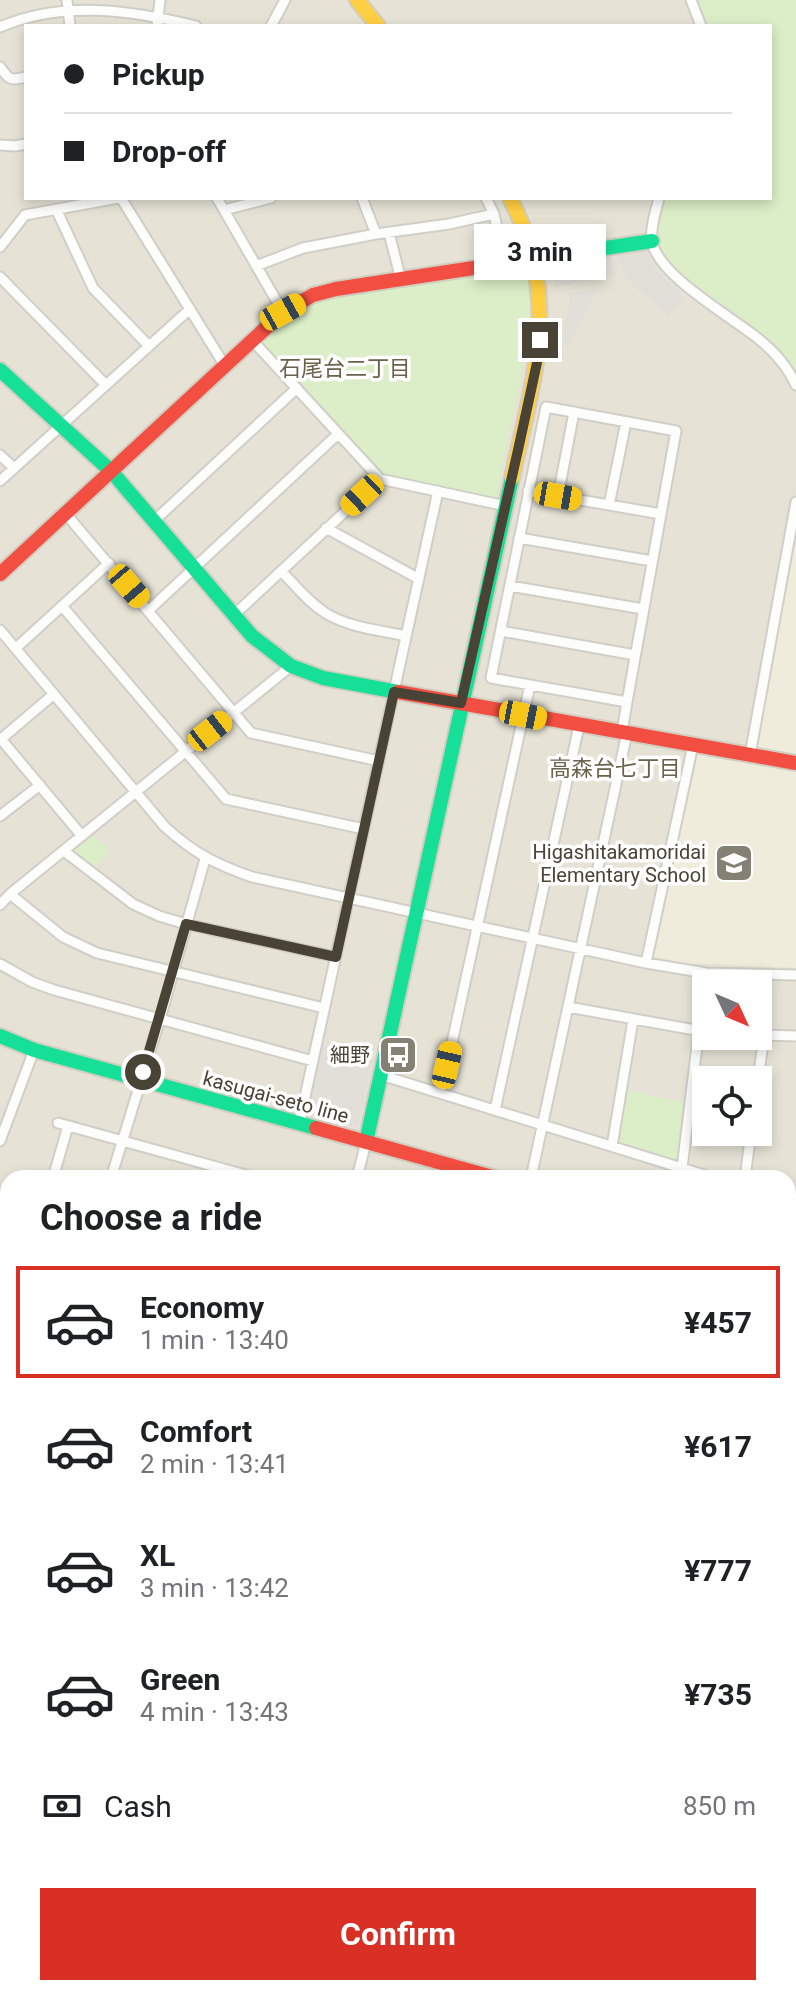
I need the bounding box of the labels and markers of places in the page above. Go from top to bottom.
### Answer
place label: Higashitakamoridai Elementary School [533,840,706,887]
school or university icon: Higashitakamoridai Elementary School [713,842,755,884]
bus stop icon: 細野 [377,1034,419,1076]
place label: 細野 [330,1043,370,1067]

